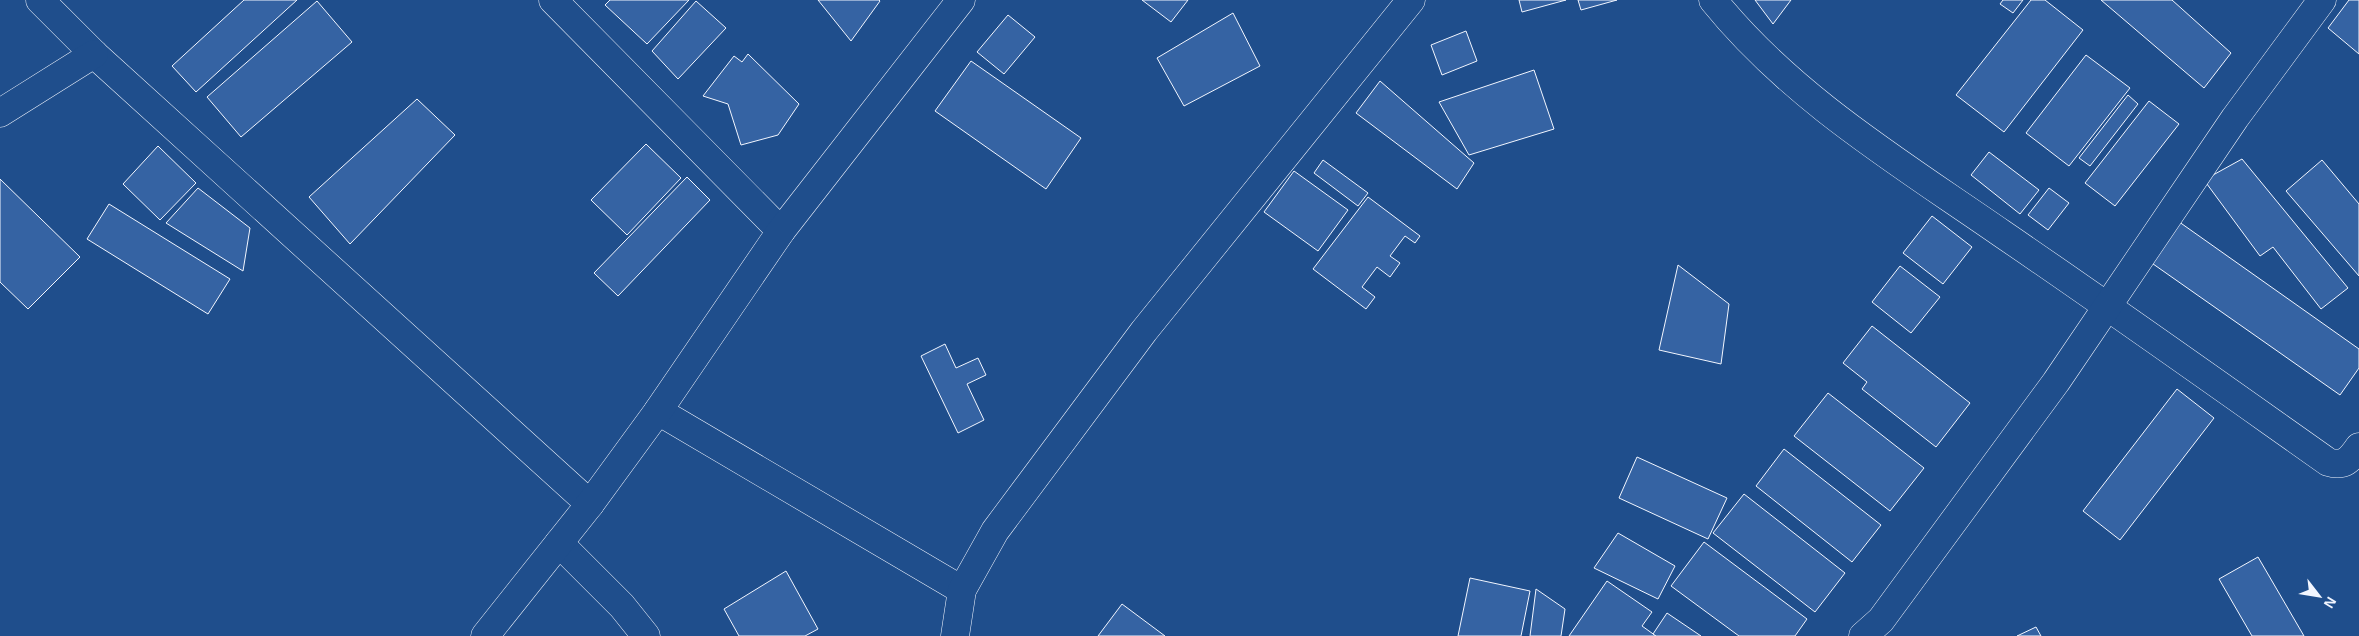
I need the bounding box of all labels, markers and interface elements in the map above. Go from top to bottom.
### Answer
north arrow [2294,571,2344,621]
text: N [2321,594,2340,611]

